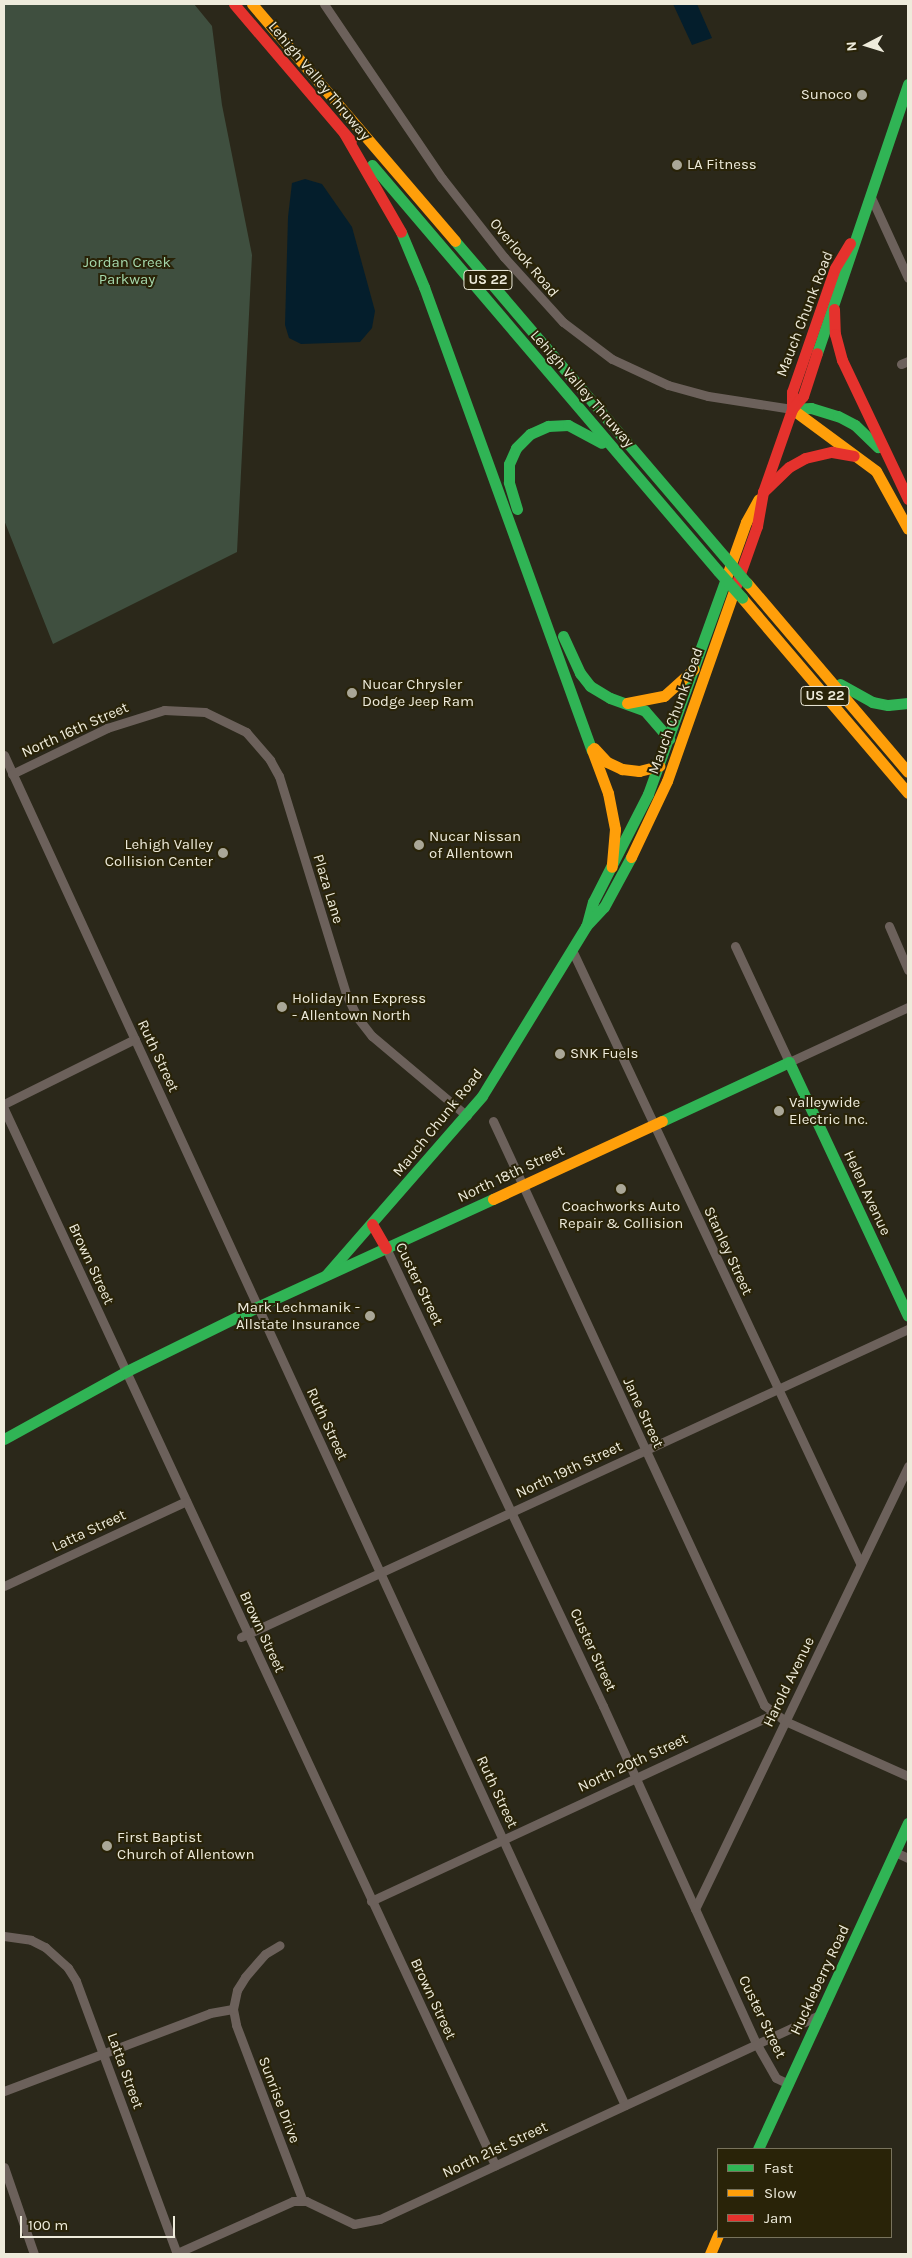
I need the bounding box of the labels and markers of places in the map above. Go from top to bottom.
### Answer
place label: Sunoco [801,86,852,104]
marker: Sunoco [856,89,868,101]
place label: LA Fitness [687,156,757,174]
marker: LA Fitness [671,159,683,171]
place label: Nucar Chrysler Dodge Jeep Ram [362,675,474,710]
marker: Nucar Chrysler Dodge Jeep Ram [346,687,358,699]
place label: Nucar Nissan of Allentown [429,827,521,862]
place label: Lehigh Valley Collision Center [105,835,213,870]
marker: Nucar Nissan of Allentown [413,839,425,851]
marker: Lehigh Valley Collision Center [217,847,229,859]
place label: Holiday Inn Express - Allentown North [292,989,426,1024]
marker: Holiday Inn Express - Allentown North [276,1001,288,1013]
place label: SNK Fuels [570,1045,638,1063]
marker: SNK Fuels [554,1048,566,1060]
place label: Valleywide Electric Inc. [789,1093,868,1128]
marker: Valleywide Electric Inc. [773,1105,785,1117]
marker: Coachworks Auto Repair & Collision [615,1183,627,1195]
place label: Coachworks Auto Repair & Collision [559,1197,683,1232]
place label: Mark Lechmanik - Allstate Insurance [236,1298,360,1333]
marker: Mark Lechmanik - Allstate Insurance [364,1310,376,1322]
place label: First Baptist Church of Allentown [117,1828,255,1863]
marker: First Baptist Church of Allentown [101,1840,113,1852]

